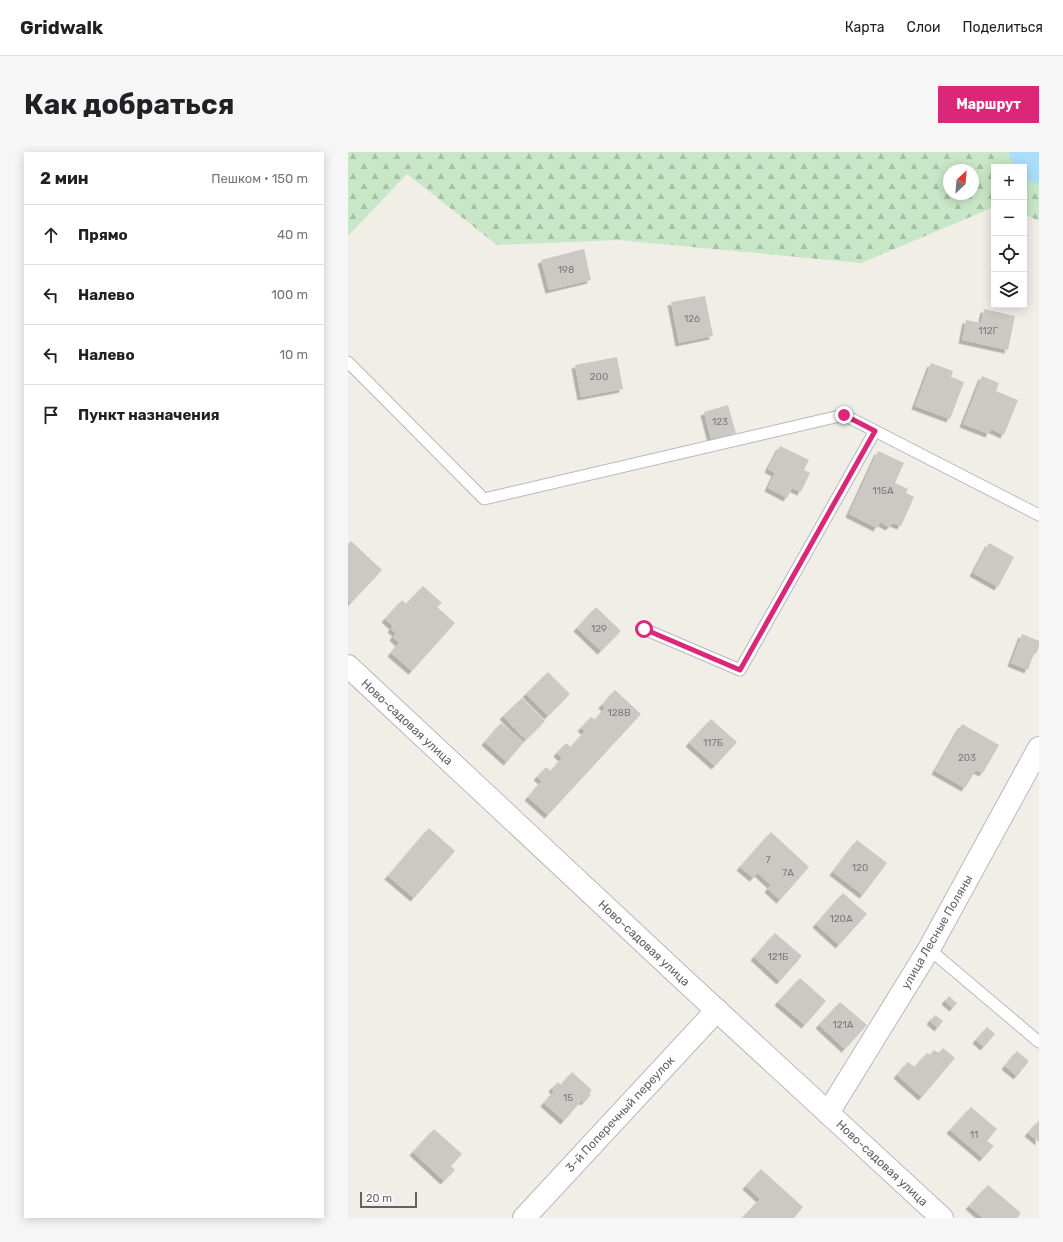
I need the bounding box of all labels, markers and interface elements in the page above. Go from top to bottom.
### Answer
text: Gridwalk [20,16,103,39]
text: Карта [845,19,885,36]
text: Слои [907,19,941,36]
text: Поделиться [963,19,1043,36]
button: Маршрут [938,86,1039,123]
text: Как добраться [24,88,234,121]
north arrow [943,164,979,200]
map controls [991,164,1027,308]
button: + [991,164,1027,200]
text: 2 мин [40,168,89,188]
text: Пешком · 150 m [211,171,308,186]
button: − [991,200,1027,236]
icon: ahead [40,224,62,246]
text: Прямо [78,226,128,244]
text: 40 m [277,227,308,242]
button: locate [991,236,1027,272]
house number: 198 [558,264,574,276]
button: layers [991,272,1027,308]
icon: left [40,284,62,306]
text: Налево [78,286,135,304]
text: 100 m [271,287,308,302]
house number: 126 [684,313,700,325]
house number: 112Г [978,325,999,337]
icon: left [40,344,62,366]
text: Налево [78,346,135,364]
text: 10 m [279,347,308,362]
house number: 200 [590,371,608,383]
icon: arrive [40,404,62,426]
text: Пункт назначения [78,406,220,424]
route end [835,406,853,424]
house number: 123 [712,416,728,428]
house number: 115А [872,485,894,497]
route start [635,620,653,638]
house number: 129 [591,623,607,635]
street label: Ново-садовая улица [358,676,456,768]
house number: 128В [607,707,631,719]
house number: 117Б [703,737,724,749]
house number: 203 [958,752,976,764]
house number: 7 [765,854,771,866]
house number: 120 [852,862,868,874]
house number: 7А [782,867,794,879]
street label: улица Лесные Поляны [899,872,975,992]
street label: Ново-садовая улица [595,897,693,989]
house number: 120А [829,913,853,925]
house number: 121Б [768,951,789,963]
house number: 121А [832,1019,854,1031]
street label: 3-й Поперечный переулок [563,1053,678,1175]
house number: 15 [563,1092,573,1104]
street label: Ново-садовая улица [833,1117,931,1209]
house number: 11 [970,1129,978,1141]
scale bar [360,1190,417,1209]
text: 20 m [366,1192,392,1205]

